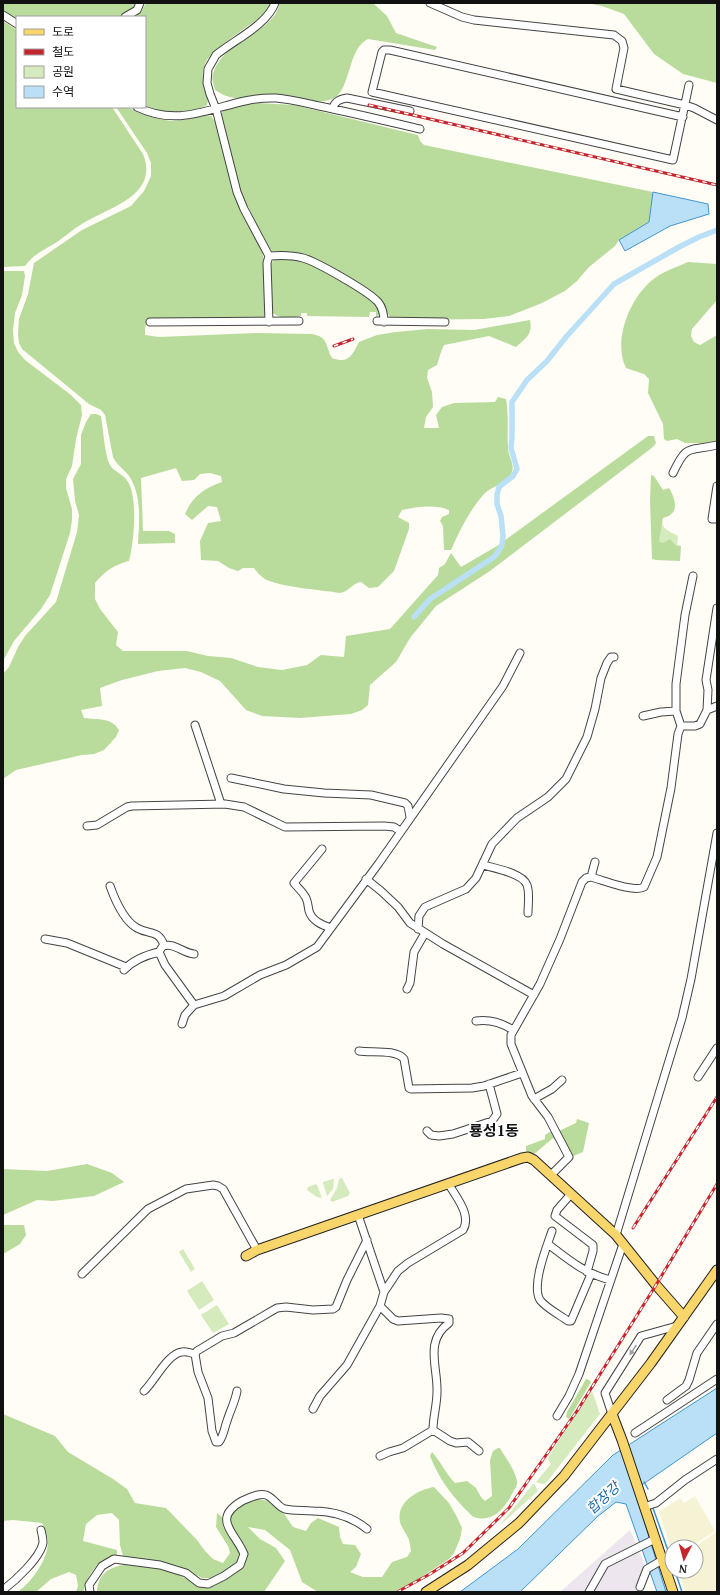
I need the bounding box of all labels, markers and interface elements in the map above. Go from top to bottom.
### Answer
legend [16,16,146,108]
text: 도로 [52,24,74,39]
text: 철도 [52,44,74,59]
text: 공원 [52,64,74,79]
text: 수역 [52,84,74,99]
district label: 룡성1동 [469,1120,519,1140]
one-way arrow [629,1344,636,1356]
water label: 합장강 [582,1476,625,1518]
north arrow [664,1539,704,1579]
text: N [677,1561,688,1576]

